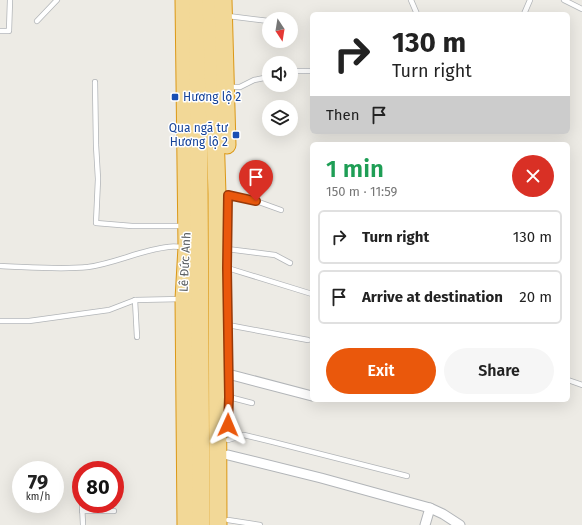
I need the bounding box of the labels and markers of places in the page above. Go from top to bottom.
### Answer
place label: Hương lộ 2 [183,90,241,104]
marker: Hương lộ 2 [170,92,180,102]
place label: Qua ngã tư Hương lộ 2 [169,121,229,149]
marker: Qua ngã tư Hương lộ 2 [231,130,241,140]
pin [239,160,273,201]

